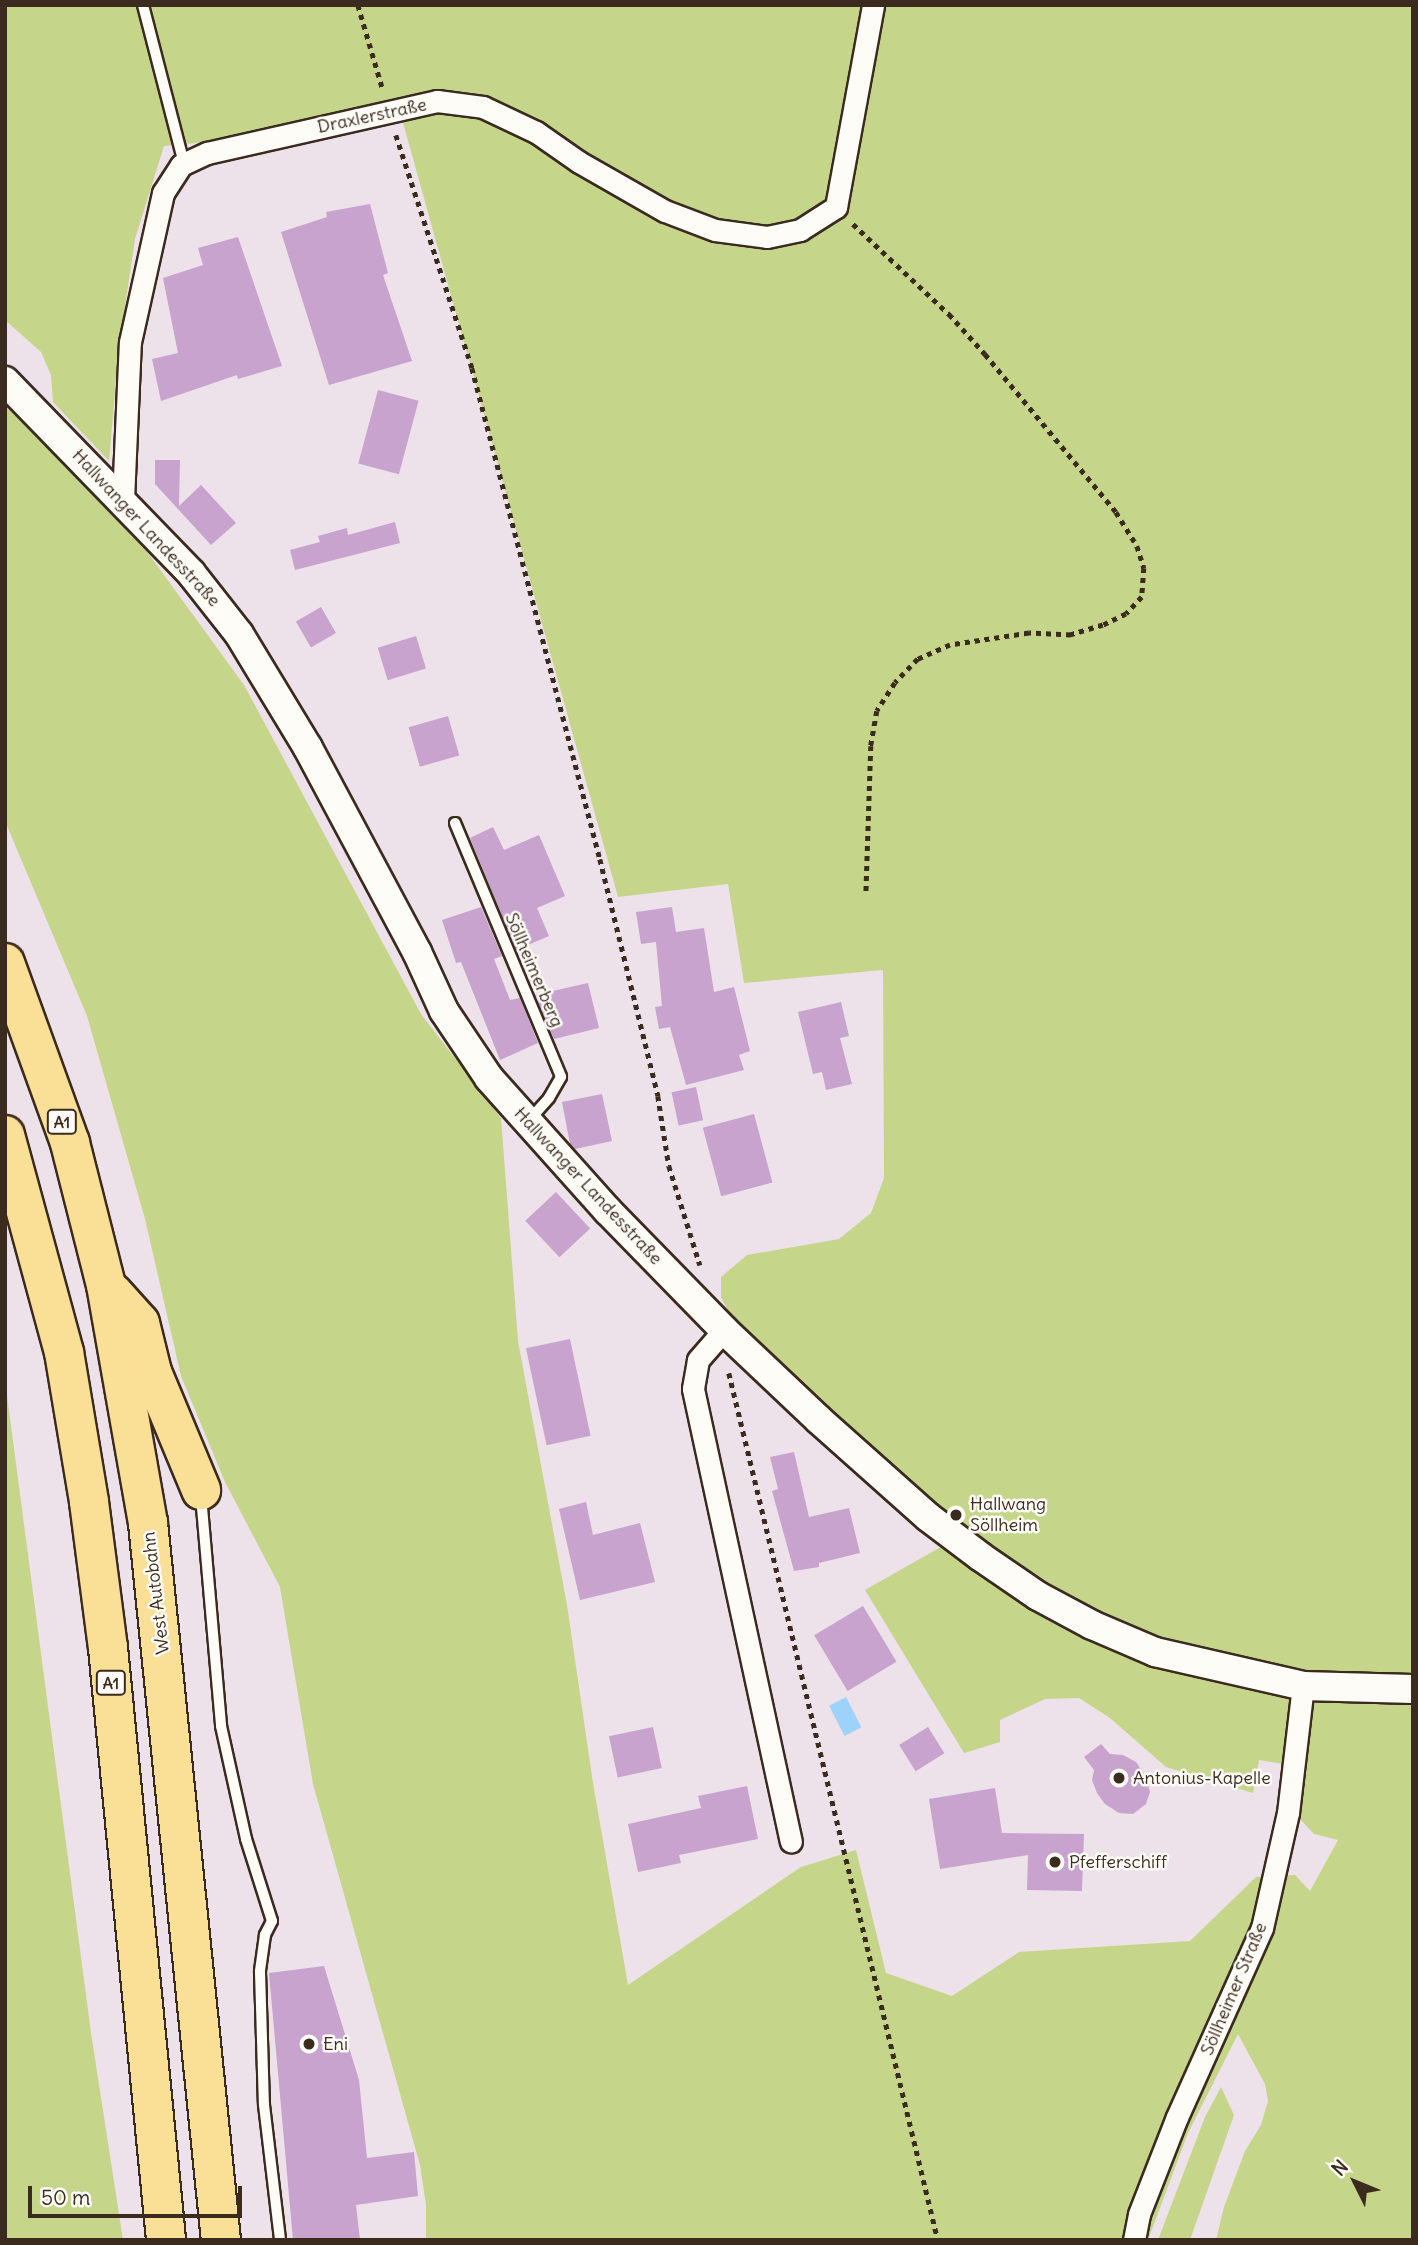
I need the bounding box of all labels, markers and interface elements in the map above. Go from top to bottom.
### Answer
street label: Draxlerstraße [315,94,429,138]
street label: Hallwanger Landesstraße [67,445,225,611]
street label: Söllheimerberg [500,910,568,1030]
street label: Hallwanger Landesstraße [509,1103,667,1269]
road number: A1 [46,1110,78,1134]
place label: Hallwang Söllheim [970,1494,1046,1536]
marker: Hallwang Söllheim [948,1507,964,1523]
street label: West Autobahn [138,1531,174,1655]
road number: A1 [95,1670,127,1695]
place label: Antonius-Kapelle [1133,1767,1271,1789]
marker: Antonius-Kapelle [1111,1770,1127,1786]
place label: Pfefferschiff [1069,1851,1167,1873]
marker: Pfefferschiff [1047,1854,1063,1870]
street label: Söllheimer Straße [1196,1919,1272,2059]
place label: Eni [323,2033,348,2055]
marker: Eni [301,2036,317,2052]
north arrow [1320,2147,1390,2217]
text: N [1326,2155,1353,2181]
scale bar [32,2172,245,2216]
text: 50 m [41,2184,90,2211]

